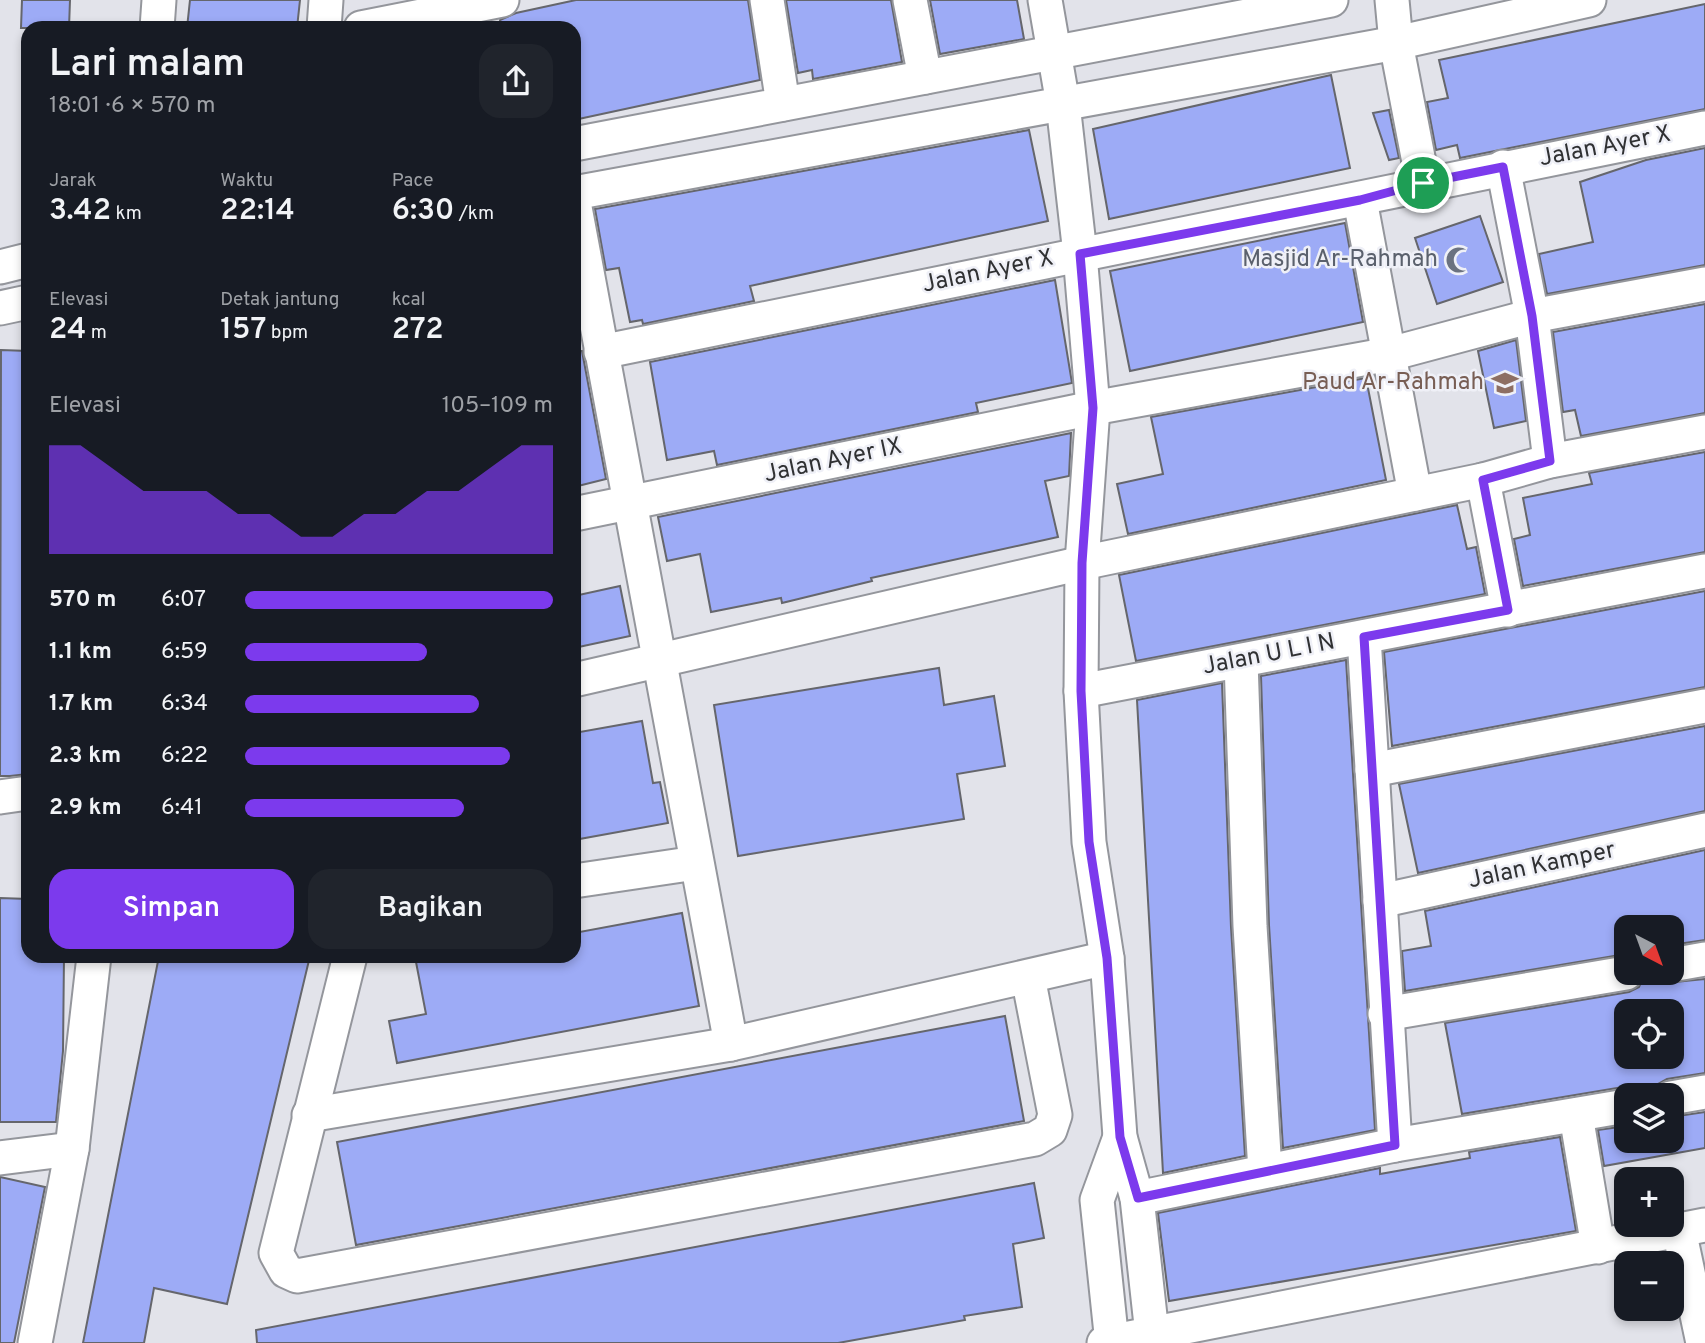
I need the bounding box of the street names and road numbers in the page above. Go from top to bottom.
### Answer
street label: Jalan Ayer X [1537,120,1673,174]
street label: Jalan Ayer X [920,243,1056,301]
street label: Jalan Ayer IX [761,432,905,490]
street label: Jalan U L I N [1200,627,1338,683]
street label: Jalan Kamper [1466,836,1618,896]

